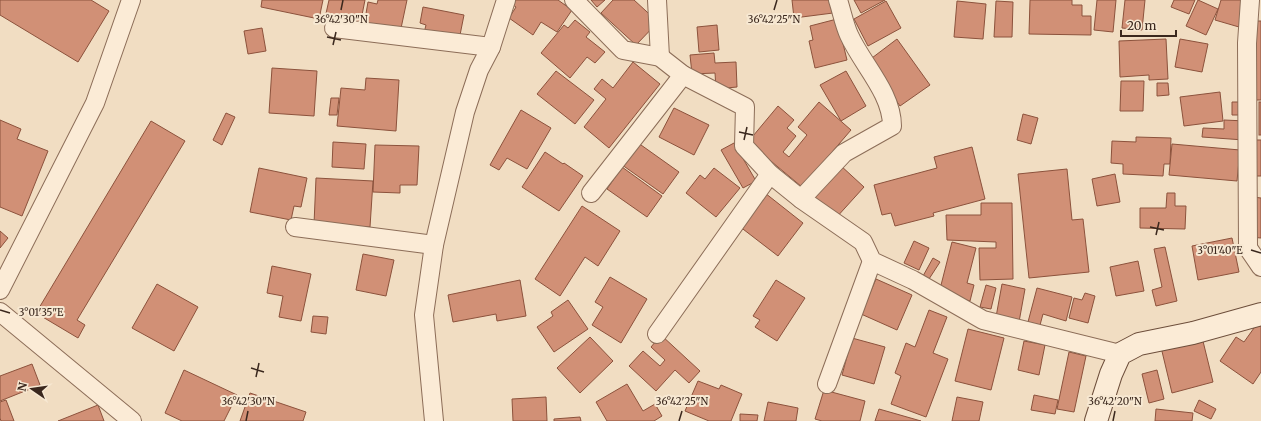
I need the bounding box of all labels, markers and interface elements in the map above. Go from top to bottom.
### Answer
scale bar [1121,12,1176,38]
text: 36°42'30"N [314,13,368,26]
text: 36°42'25"N [748,13,800,26]
text: 20 m [1127,18,1156,33]
text: 3°01'40"E [1197,244,1243,257]
text: 3°01'35"E [19,306,64,319]
north arrow [12,369,52,409]
text: N [14,381,30,393]
text: 36°42'30"N [221,395,275,408]
text: 36°42'25"N [656,395,708,408]
text: 36°42'20"N [1088,395,1142,408]

